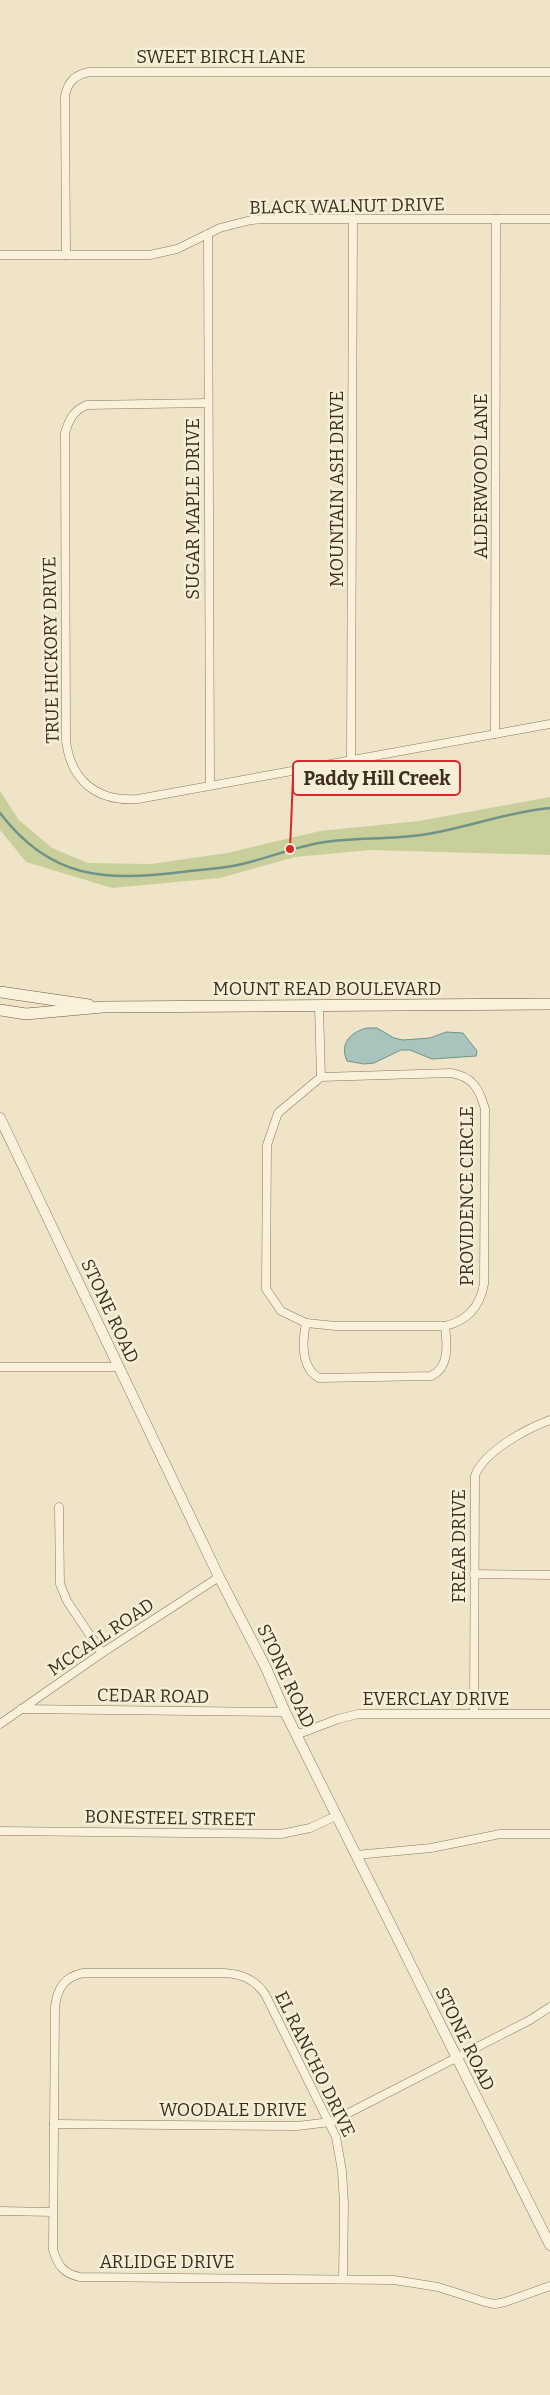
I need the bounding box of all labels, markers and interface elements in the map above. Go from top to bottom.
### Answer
street label: SWEET BIRCH LANE [136,46,306,68]
street label: BLACK WALNUT DRIVE [249,193,445,219]
street label: MOUNTAIN ASH DRIVE [326,391,348,587]
street label: ALDERWOOD LANE [470,393,492,559]
street label: SUGAR MAPLE DRIVE [182,418,204,600]
street label: TRUE HICKORY DRIVE [38,556,64,744]
callout: Paddy Hill Creek [293,761,460,795]
text: Paddy Hill Creek [303,767,451,790]
street label: MOUNT READ BOULEVARD [213,978,441,1000]
street label: PROVIDENCE CIRCLE [456,1106,478,1286]
street label: STONE ROAD [76,1255,144,1367]
street label: FREAR DRIVE [448,1489,470,1603]
street label: MCCALL ROAD [44,1593,158,1681]
street label: STONE ROAD [252,1620,320,1732]
street label: CEDAR ROAD [97,1684,209,1708]
street label: EVERCLAY DRIVE [363,1688,509,1710]
street label: BONESTEEL STREET [84,1806,256,1830]
street label: STONE ROAD [430,1984,500,2094]
street label: EL RANCHO DRIVE [270,1987,360,2141]
street label: WOODALE DRIVE [159,2099,307,2121]
street label: ARLIDGE DRIVE [99,2251,235,2273]

